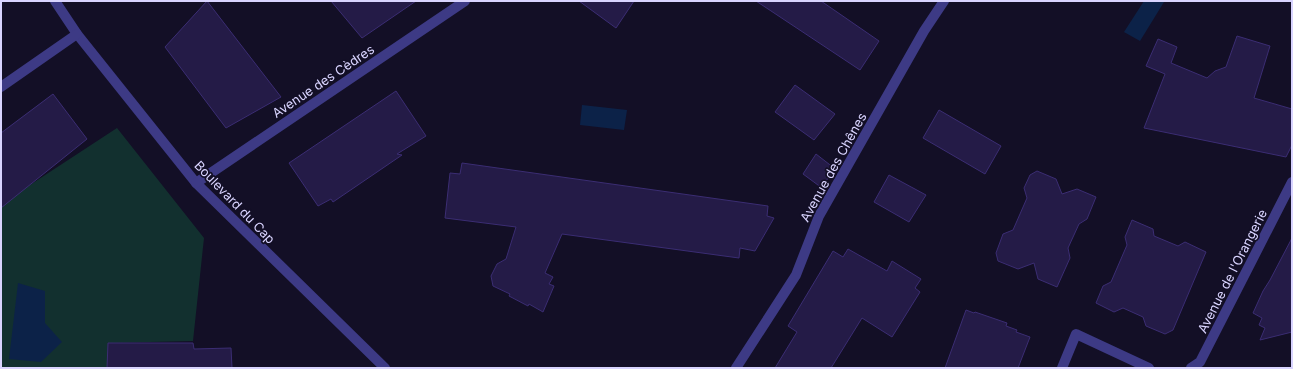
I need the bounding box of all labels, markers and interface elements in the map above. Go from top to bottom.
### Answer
street label: Avenue des Cèdres [269,41,377,121]
street label: Avenue des Chênes [796,110,870,224]
street label: Boulevard du Cap [191,157,279,247]
street label: Avenue de l'Orangerie [1194,206,1270,336]

